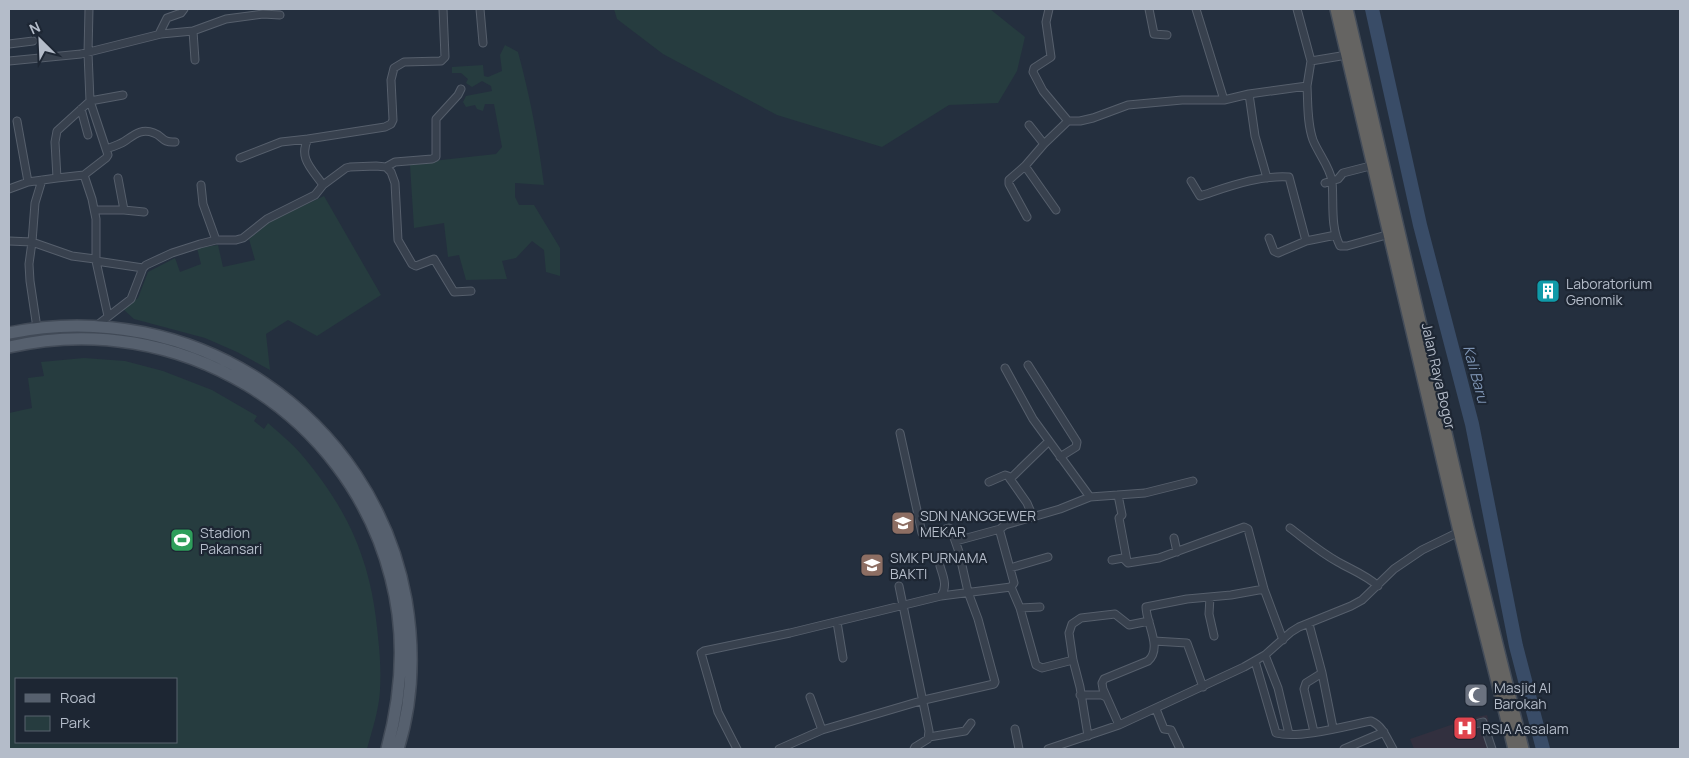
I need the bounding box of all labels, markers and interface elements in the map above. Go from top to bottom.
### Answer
north arrow [15,15,65,65]
text: N [26,17,43,38]
place label: Laboratorium Genomik [1566,274,1652,309]
building icon: Laboratorium Genomik [1535,278,1561,304]
street label: Jalan Raya Bogor [1418,321,1460,431]
water label: Kali Baru [1458,343,1494,406]
place label: SDN NANGGEWER MEKAR [920,506,1036,541]
school or university icon: SDN NANGGEWER MEKAR [890,510,916,536]
place label: Stadion Pakansari [200,523,262,558]
sports icon: Stadion Pakansari [169,527,195,553]
place label: SMK PURNAMA BAKTI [890,548,988,583]
school or university icon: SMK PURNAMA BAKTI [859,552,885,578]
legend [15,678,178,743]
place label: Masjid Al Barokah [1494,678,1551,713]
mosque icon: Masjid Al Barokah [1463,682,1489,708]
text: Road [60,687,96,708]
text: Park [60,712,90,733]
hospital icon: RSIA Assalam [1452,715,1478,741]
place label: RSIA Assalam [1482,719,1569,738]

